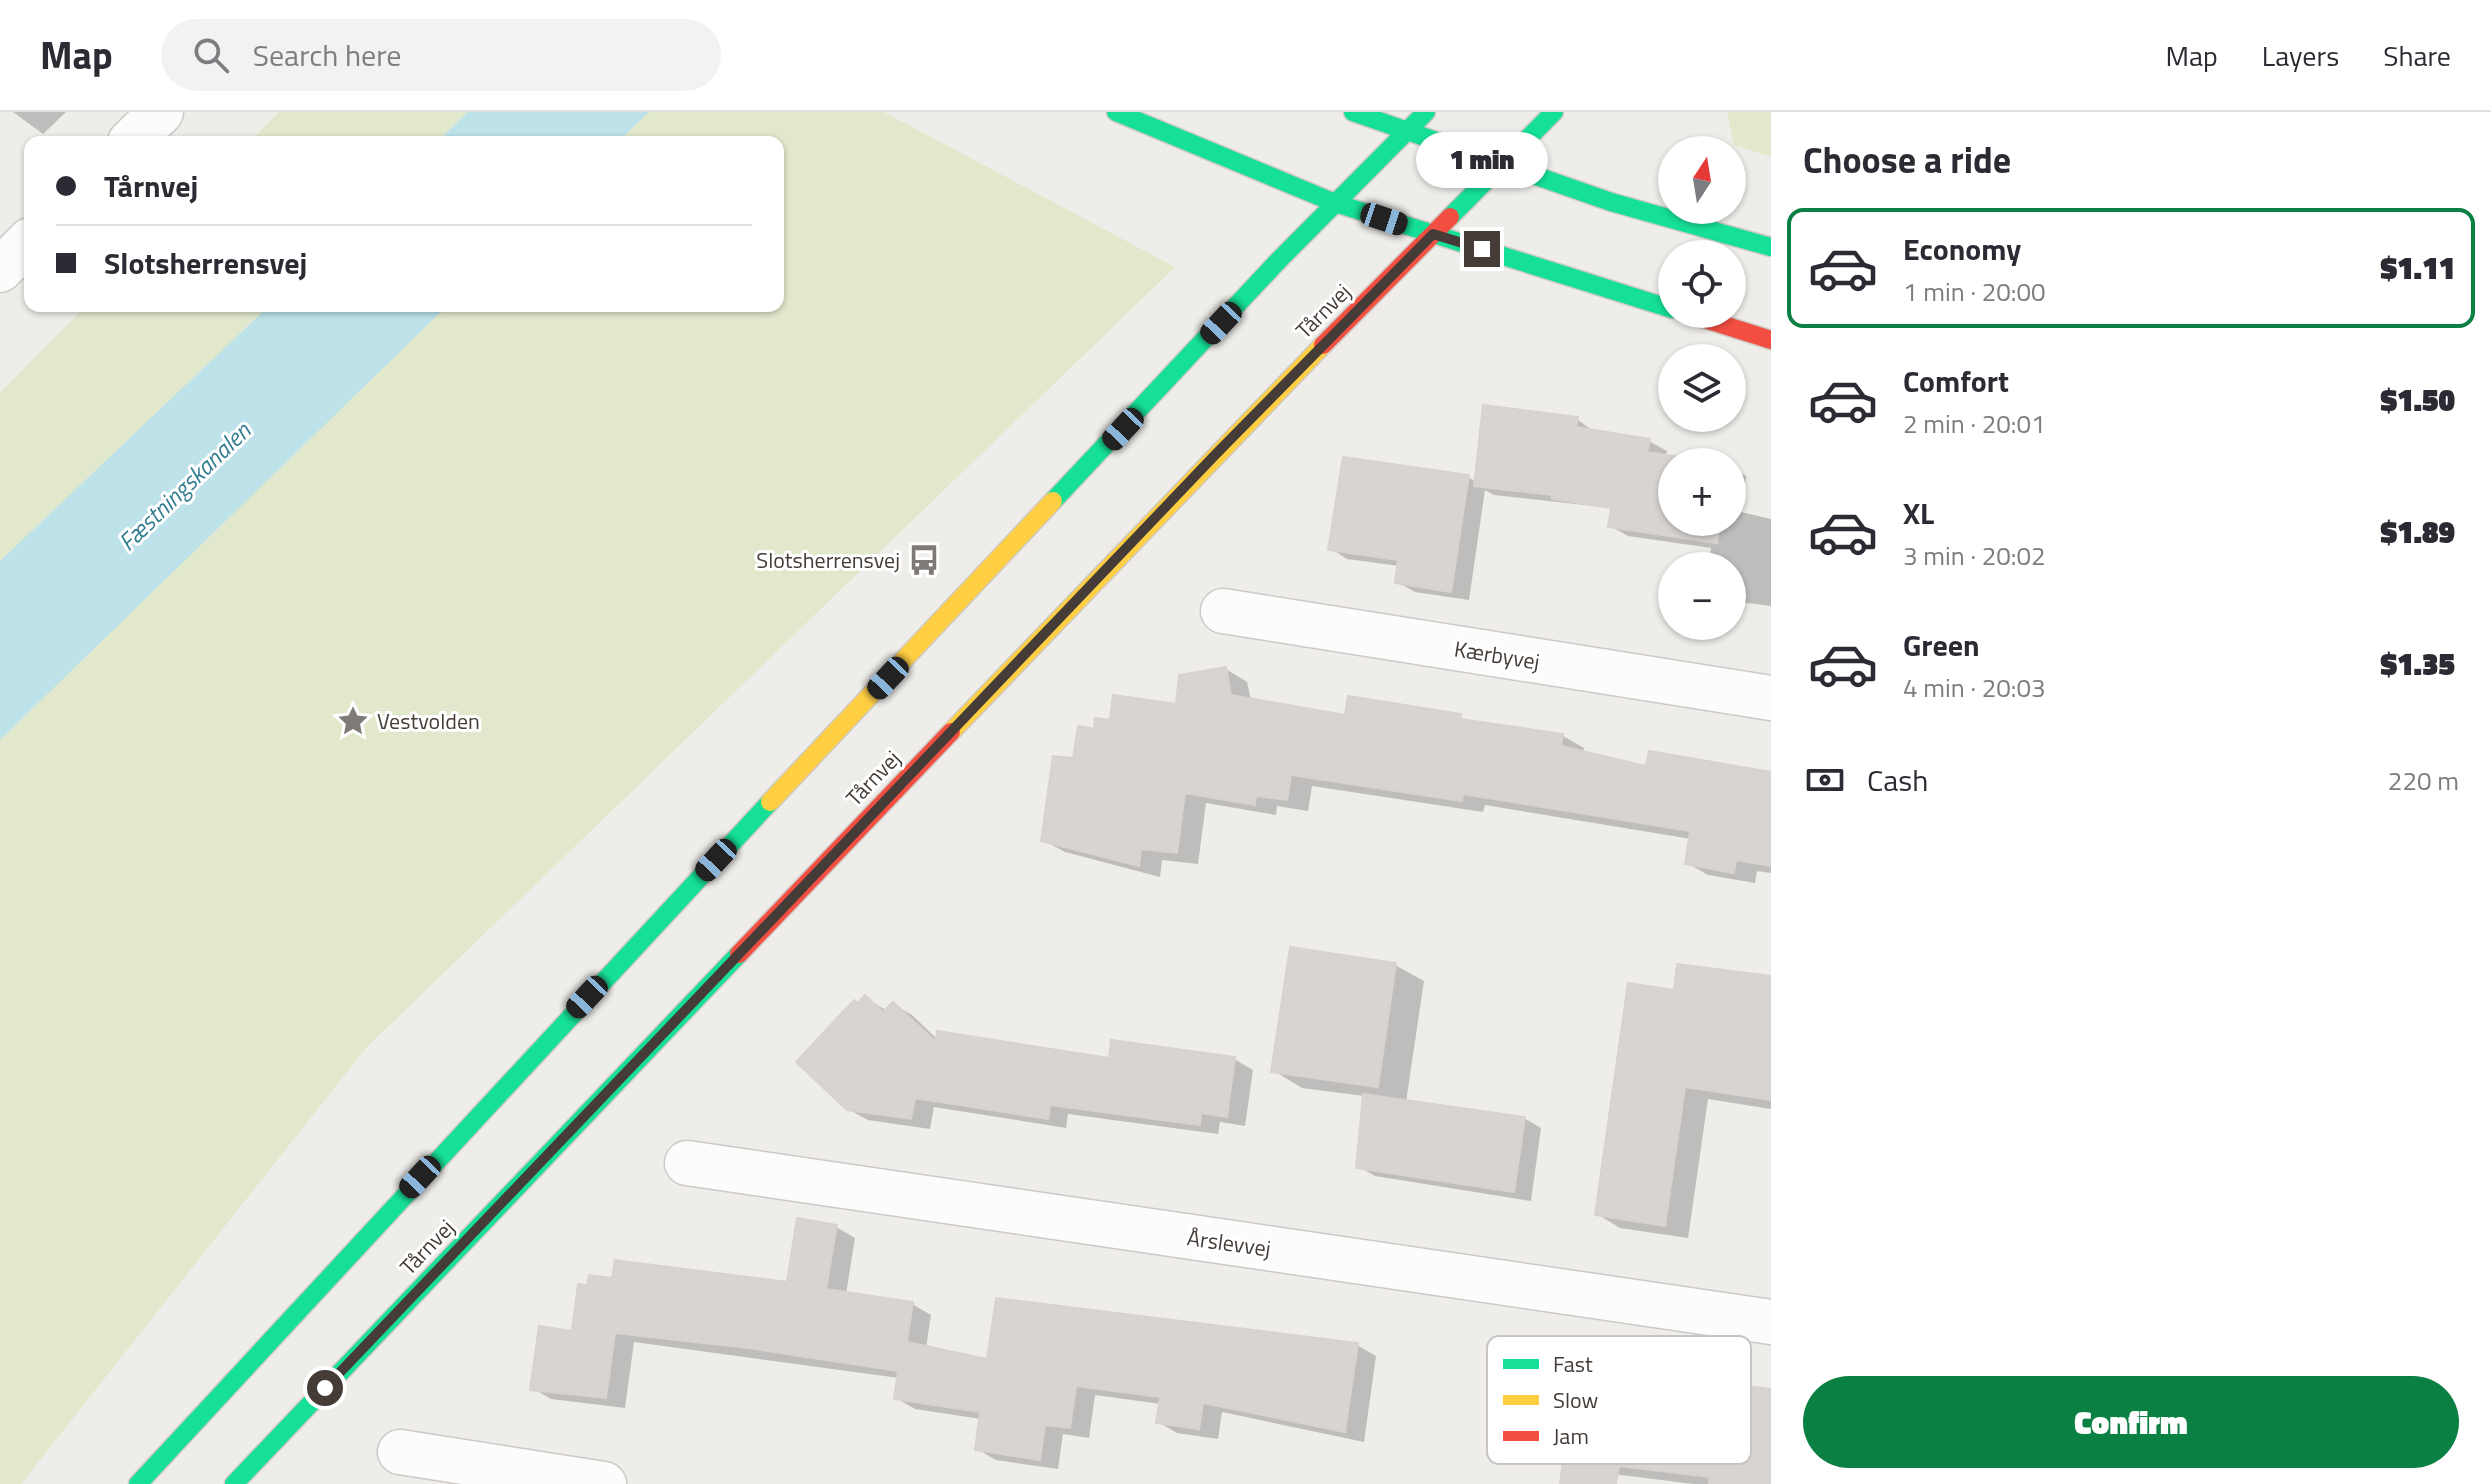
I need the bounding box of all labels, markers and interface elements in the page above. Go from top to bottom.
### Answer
search box [161,19,721,91]
text: Map [40,26,113,84]
text: Search here [253,32,402,78]
icon: search [189,33,233,77]
text: Map [2165,34,2218,77]
text: Layers [2262,34,2339,77]
text: Share [2383,34,2451,77]
text: Choose a ride [1803,132,2011,187]
callout: 1 min [1416,133,1548,189]
north arrow [1658,136,1746,224]
map controls [1658,136,1746,640]
text: 1 min [1450,140,1514,179]
text: Tårnvej [104,163,198,209]
car [1357,200,1411,238]
text: Economy [1903,226,2021,272]
route end [1464,231,1500,267]
icon: car [1807,232,1879,304]
text: Slotsherrensvej [104,240,307,286]
button: locate [1658,240,1746,328]
text: $1.11 [2381,245,2455,291]
text: 1 min · 20:00 [1903,272,2046,311]
street label: Tårnvej [1288,276,1358,346]
car [1196,297,1246,349]
button: layers [1658,344,1746,432]
text: Comfort [1903,358,2009,404]
icon: car [1807,364,1879,436]
text: $1.50 [2381,377,2455,423]
car [1098,403,1148,455]
text: 2 min · 20:01 [1903,404,2046,443]
water label: Fæstningskanalen [110,413,259,559]
button: + [1658,448,1746,536]
text: XL [1903,490,1934,536]
icon: car [1807,496,1879,568]
text: $1.89 [2381,509,2455,555]
text: 3 min · 20:02 [1903,536,2046,575]
place label: Slotsherrensvej [756,543,900,577]
bus stop icon: Slotsherrensvej [907,543,941,577]
button: − [1658,552,1746,640]
text: Green [1903,622,1980,668]
icon: car [1807,628,1879,700]
street label: Kærbyvej [1452,631,1542,679]
text: $1.35 [2381,641,2455,687]
car [863,652,913,704]
text: 4 min · 20:03 [1903,668,2046,707]
place icon: Vestvolden [336,704,370,738]
place label: Vestvolden [377,704,480,738]
street label: Tårnvej [838,742,908,814]
text: Cash [1867,757,1928,803]
icon: cash [1803,758,1847,802]
text: 220 m [2388,761,2459,800]
car [691,834,741,886]
car [562,971,612,1023]
car [395,1151,445,1203]
street label: Tårnvej [392,1211,462,1283]
street label: Årslevvej [1185,1220,1273,1266]
legend [1487,1336,1751,1464]
text: Fast [1553,1347,1593,1381]
route start [307,1370,343,1406]
button: Confirm [1803,1376,2459,1468]
text: Slow [1553,1383,1599,1417]
text: Jam [1553,1419,1589,1453]

